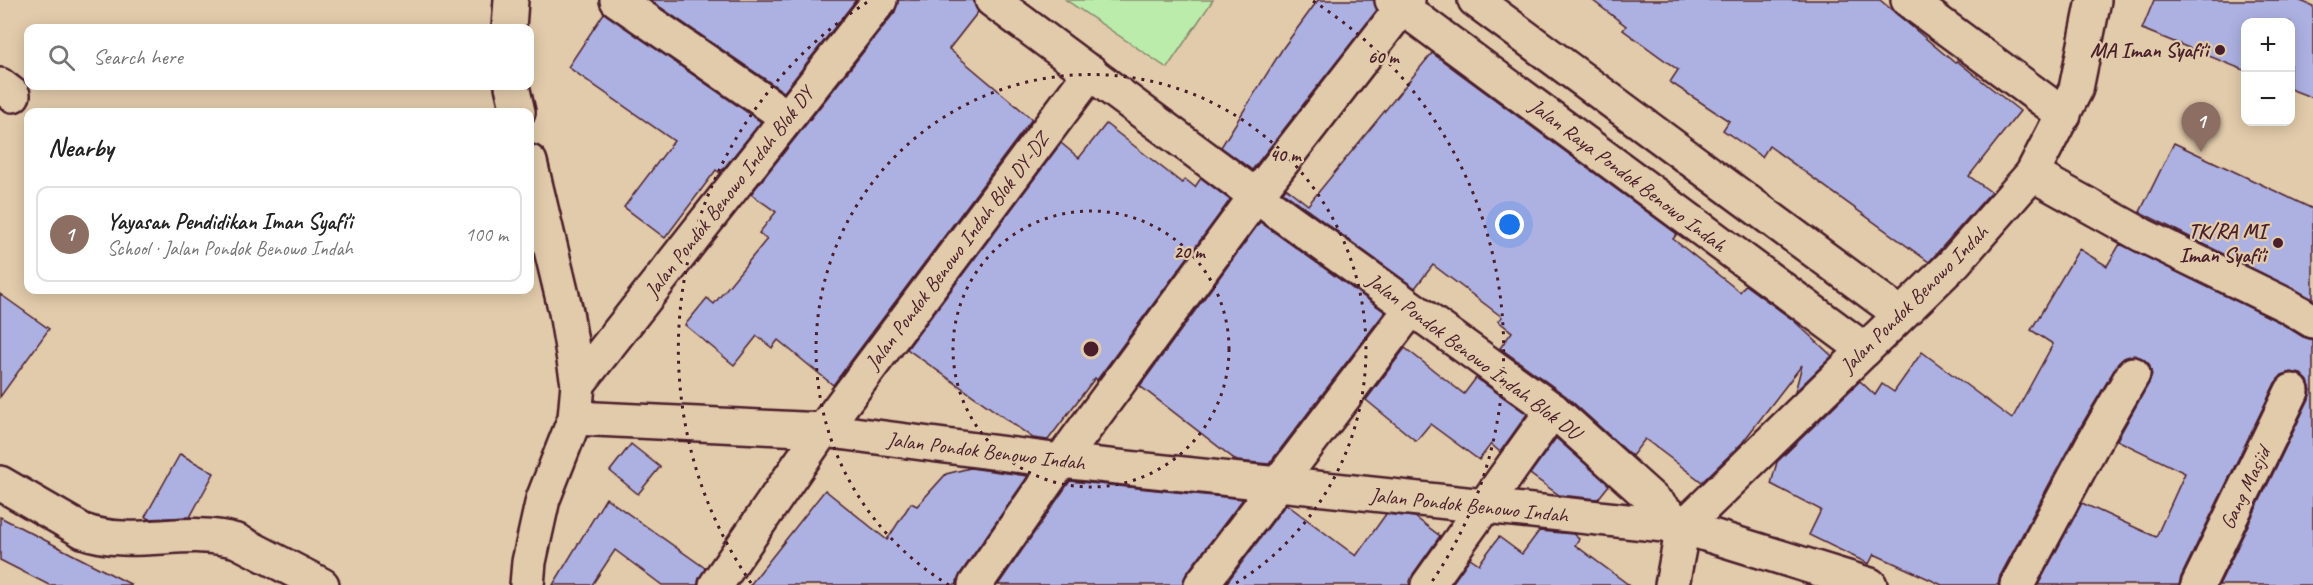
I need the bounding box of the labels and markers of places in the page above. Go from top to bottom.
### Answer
place label: MA Iman Syafi'i [2090,37,2211,63]
marker: MA Iman Syafi'i [2213,43,2227,57]
pin: 1 [2182,102,2220,152]
place label: TK/RA MI Iman Syafi'i [2179,218,2270,268]
marker: TK/RA MI Iman Syafi'i [2271,236,2285,250]
centre of rings [1081,339,1101,359]

